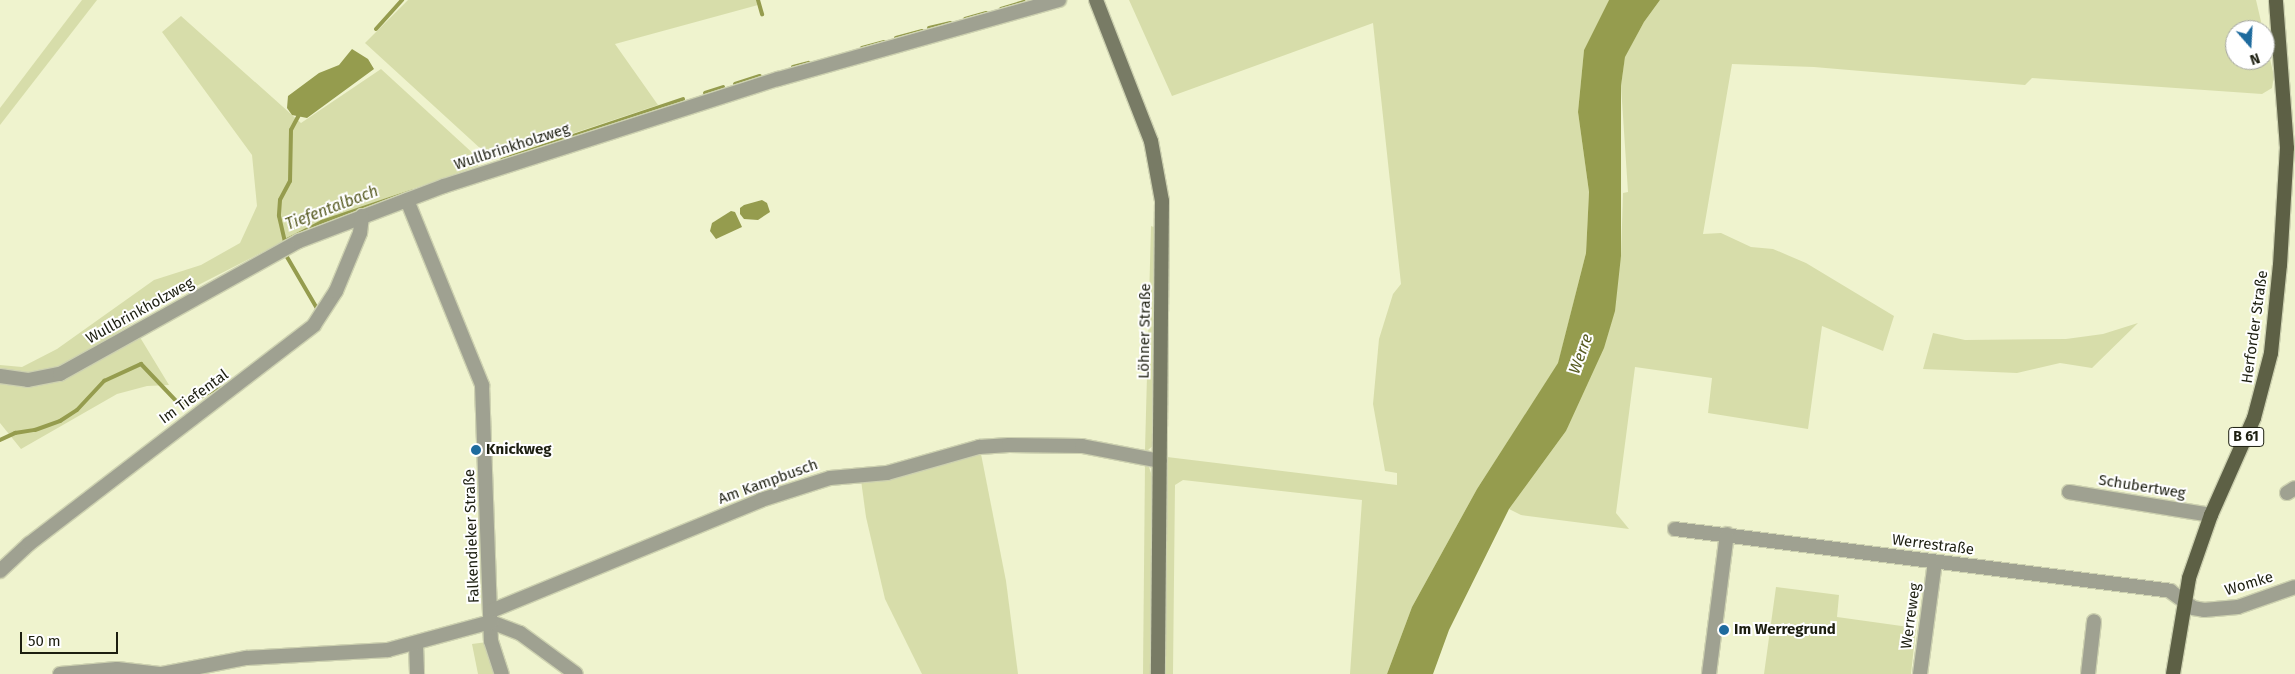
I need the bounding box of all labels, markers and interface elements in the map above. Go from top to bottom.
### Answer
north arrow [2225,20,2275,70]
text: N [2248,49,2262,68]
street label: Wullbrinkholzweg [452,120,572,174]
water label: Tiefentalbach [283,182,381,234]
street label: Herforder Straße [2238,269,2272,385]
street label: Wullbrinkholzweg [83,274,197,348]
street label: Löhner Straße [1135,283,1155,379]
water label: Werre [1565,331,1597,377]
street label: Im Tiefental [156,366,232,428]
road number: B 61 [2227,426,2265,448]
place label: Knickweg [486,441,552,459]
marker: Knickweg [470,444,482,456]
street label: Am Kampbusch [716,456,820,508]
street label: Falkendieker Straße [461,469,483,603]
street label: Schubertweg [2097,471,2187,503]
street label: Werrestraße [1891,531,1975,559]
street label: Womke [2223,568,2275,600]
street label: Werreweg [1897,582,1925,650]
place label: Im Werregrund [1734,621,1836,639]
scale bar [22,622,120,654]
marker: Im Werregrund [1718,624,1730,636]
text: 50 m [28,632,61,650]

